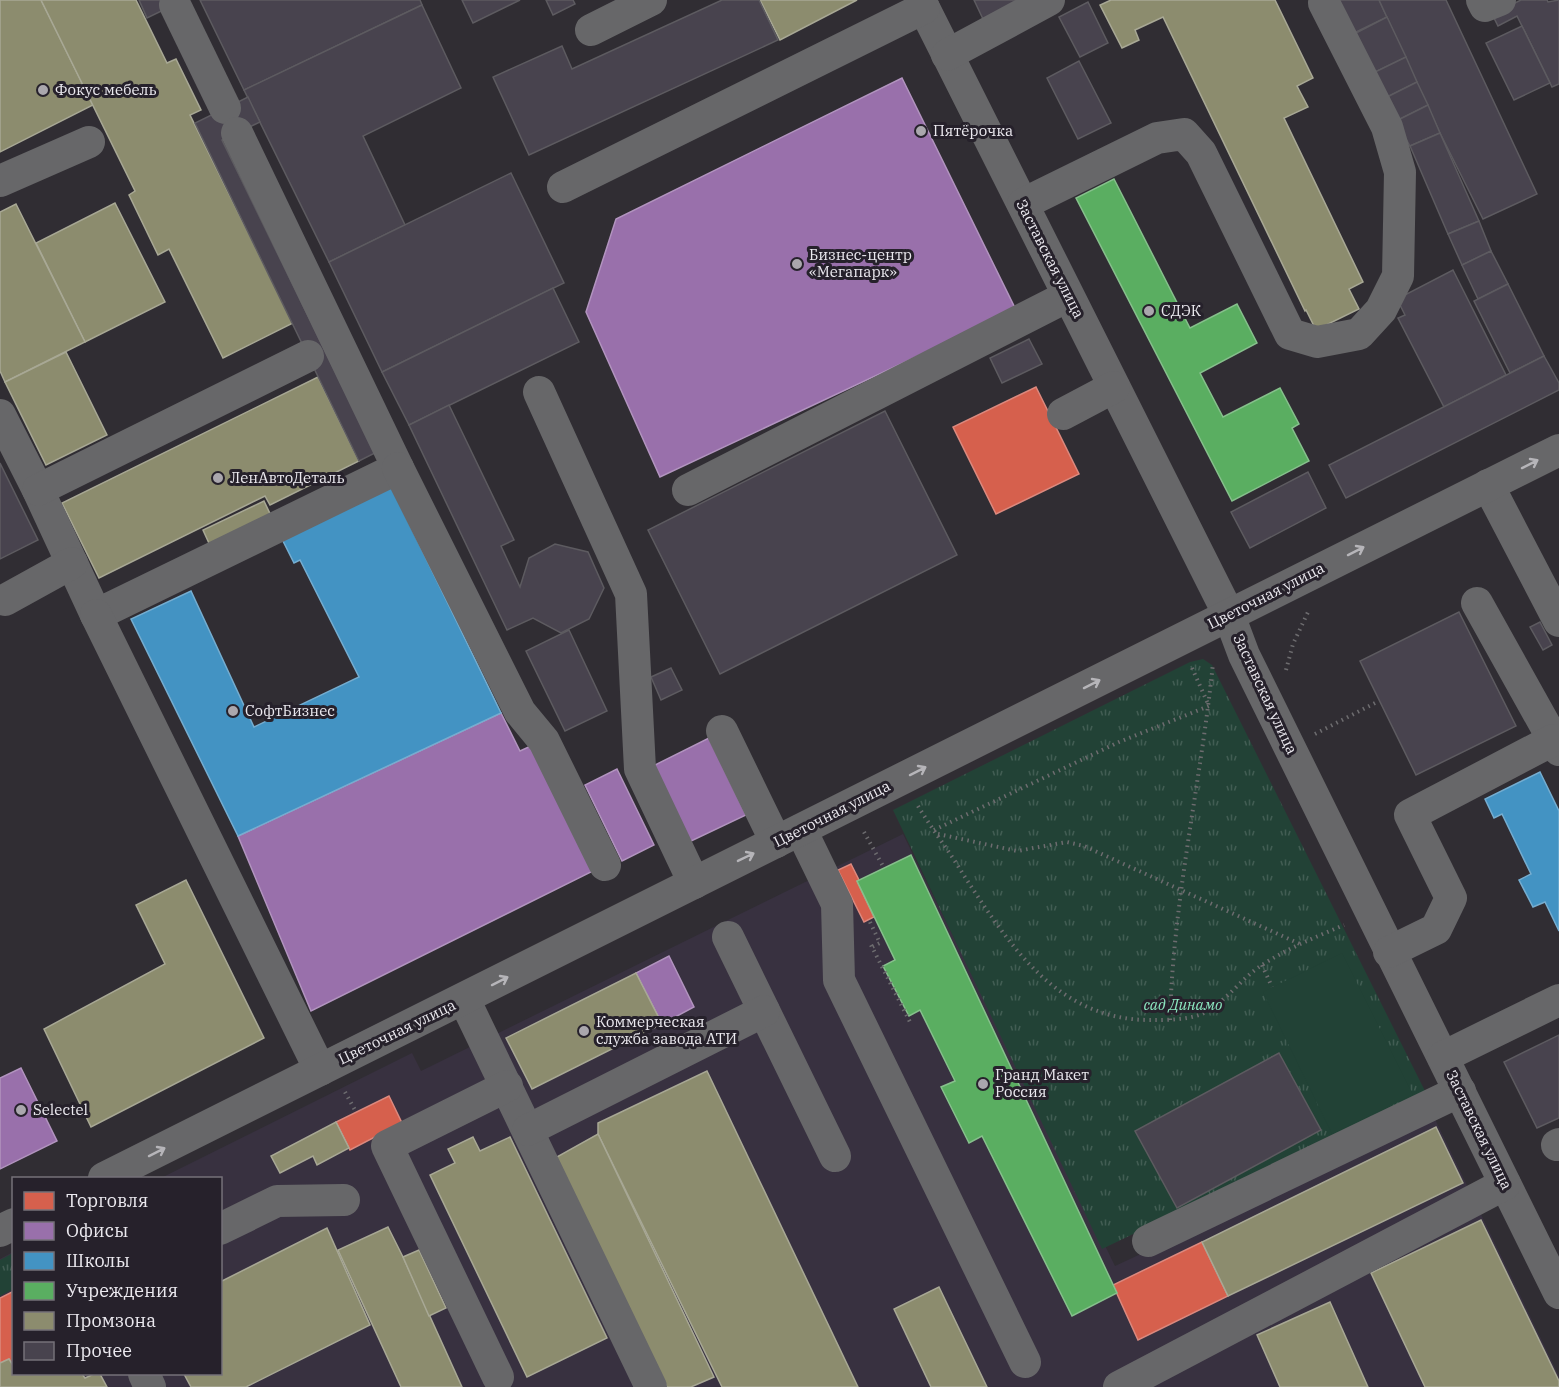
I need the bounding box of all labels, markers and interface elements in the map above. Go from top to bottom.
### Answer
place label: Фокус мебель [55,80,157,99]
marker: Фокус мебель [36,83,50,97]
place label: Пятёрочка [933,121,1013,140]
marker: Пятёрочка [914,124,928,138]
street label: Заставская улица [1012,196,1089,321]
place label: Бизнес-центр «Мегапарк» [809,245,912,281]
marker: Бизнес-центр «Мегапарк» [790,257,804,271]
place label: СДЭК [1161,301,1202,320]
marker: СДЭК [1142,304,1156,318]
one-way arrow [1521,457,1539,469]
place label: ЛенАвтоДеталь [230,468,345,487]
marker: ЛенАвтоДеталь [211,471,225,485]
one-way arrow [1347,545,1365,556]
street label: Цветочная улица [1204,558,1327,633]
street label: Заставская улица [1229,631,1302,757]
one-way arrow [1083,678,1100,690]
place label: СофтБизнес [245,701,335,720]
marker: СофтБизнес [226,704,240,718]
one-way arrow [908,765,926,777]
street label: Цветочная улица [770,776,893,851]
one-way arrow [737,851,755,862]
one-way arrow [491,974,509,986]
street label: Цветочная улица [335,995,459,1068]
park label: сад Динамо [1143,995,1223,1014]
place label: Коммерческая служба завода АТИ [596,1012,737,1048]
marker: Коммерческая служба завода АТИ [577,1024,591,1038]
place label: Гранд Макет Россия [995,1065,1089,1101]
street label: Заставская улица [1442,1067,1517,1193]
marker: Гранд Макет Россия [976,1077,990,1091]
place label: Selectel [33,1100,88,1119]
marker: Selectel [14,1103,28,1117]
one-way arrow [147,1146,165,1157]
legend [12,1177,222,1375]
text: Торговля [66,1189,148,1212]
text: Офисы [66,1219,128,1242]
text: Школы [66,1249,130,1272]
text: Учреждения [66,1279,178,1302]
text: Промзона [66,1309,156,1332]
text: Прочее [66,1339,132,1362]

